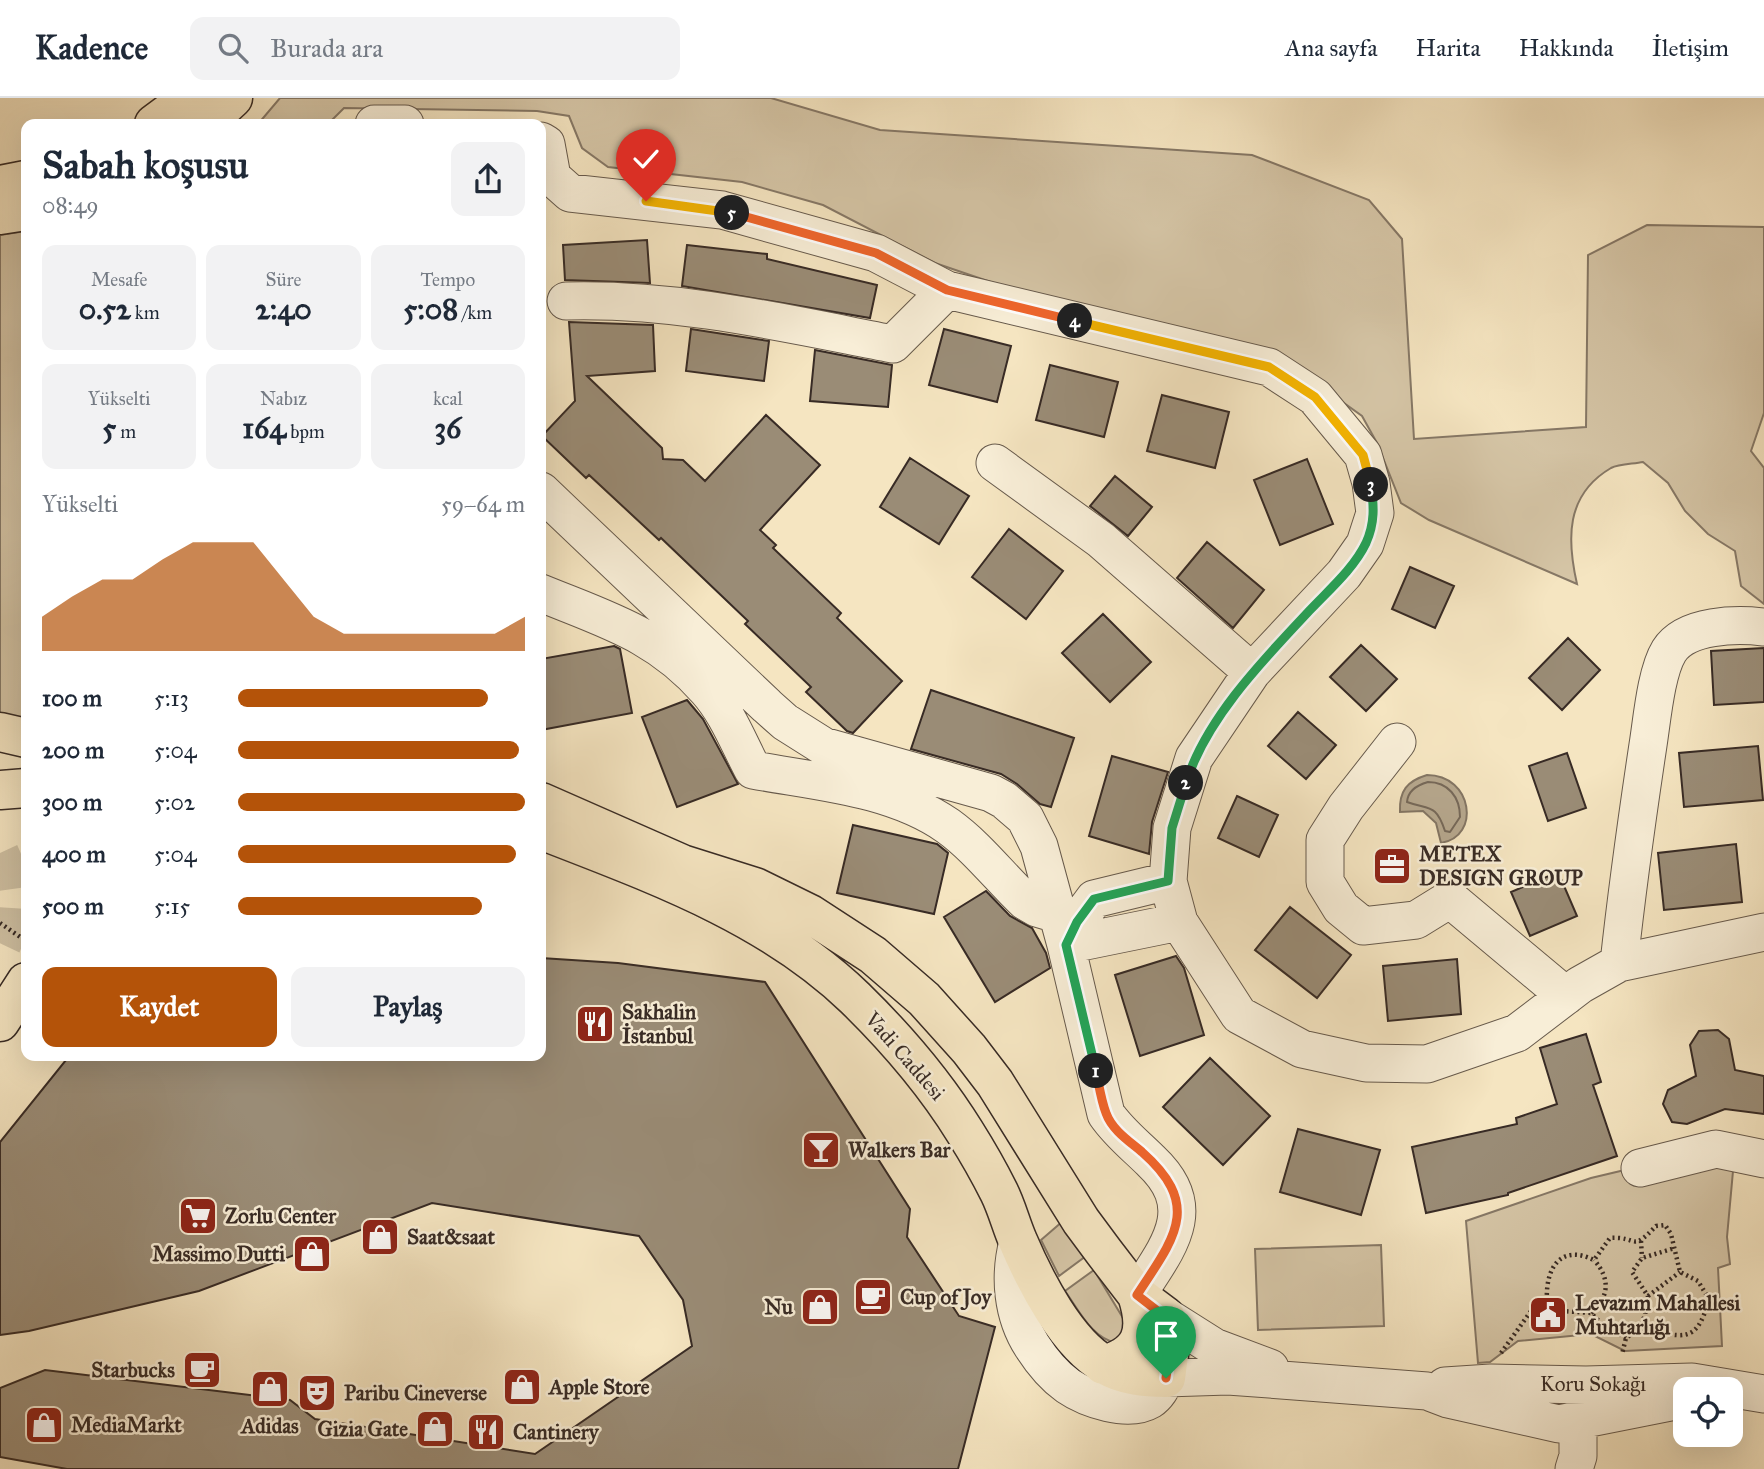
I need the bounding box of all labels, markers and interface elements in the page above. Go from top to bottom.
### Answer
search box [190,17,680,80]
text: Kadence [35,28,148,68]
icon: search [214,29,252,67]
text: Burada ara [270,32,383,64]
text: Ana sayfa [1285,33,1378,63]
text: Harita [1416,33,1481,63]
text: Hakkında [1519,33,1614,63]
text: İletişim [1652,33,1729,63]
pin [616,129,676,201]
icon: check [627,140,665,178]
text: Sabah koşusu [42,142,249,188]
button: share [451,142,525,216]
text: 08:49 [42,191,99,219]
pin: 5 [714,195,750,230]
text: 5 [727,201,736,224]
text: Mesafe [91,268,147,291]
text: Süre [266,268,301,291]
text: Tempo [421,268,475,291]
text: 0.52 [79,291,131,327]
text: 2:40 [255,291,312,327]
text: 5:08 [403,291,458,327]
text: km [131,301,160,324]
text: /km [458,301,492,324]
pin: 4 [1058,304,1092,339]
text: 4 [1069,309,1080,332]
text: Yükselti [88,387,151,410]
text: Nabız [260,387,307,410]
text: kcal [433,387,463,410]
text: 5 [102,410,116,446]
text: 164 [242,410,286,446]
text: 36 [434,410,462,446]
text: m [116,420,136,443]
text: bpm [286,420,325,443]
pin: 3 [1354,468,1388,502]
text: 3 [1367,473,1374,496]
text: Yükselti [42,490,118,518]
text: 59–64 m [441,490,525,518]
text: 100 m [42,684,102,712]
text: 5:13 [154,684,189,712]
text: 200 m [42,736,104,764]
text: 5:04 [154,736,197,764]
pin: 2 [1168,766,1204,800]
text: 2 [1181,771,1190,794]
text: 300 m [42,788,102,816]
text: 5:02 [154,788,195,816]
text: 400 m [42,840,106,868]
text: 5:04 [154,840,197,868]
place label: METEX DESIGN GROUP [1419,841,1583,891]
office icon: METEX DESIGN GROUP [1371,845,1413,887]
text: 500 m [42,892,104,920]
text: 5:15 [154,892,190,920]
button: Kaydet [42,967,277,1047]
button: Paylaş [291,967,525,1047]
place label: Sakhalin İstanbul [622,999,697,1049]
restaurant icon: Sakhalin İstanbul [574,1003,616,1045]
street label: Vadi Caddesi [859,1006,951,1106]
pin: 1 [1078,1054,1114,1088]
text: 1 [1092,1059,1099,1082]
bar icon: Walkers Bar [800,1129,842,1171]
place label: Walkers Bar [848,1137,952,1163]
supermarket icon: Zorlu Center [177,1195,219,1237]
place label: Zorlu Center [225,1203,337,1229]
shop icon: Saat&saat [359,1216,401,1258]
place label: Saat&saat [407,1224,495,1250]
shop icon: Massimo Dutti [291,1233,333,1275]
place label: Massimo Dutti [152,1241,285,1267]
cafe icon: Cup of Joy [852,1276,894,1318]
place label: Cup of Joy [900,1284,992,1311]
shop icon: Nu [799,1286,841,1328]
place label: Levazım Mahallesi Muhtarlığı [1575,1290,1740,1340]
place label: Nu [764,1294,794,1320]
public building icon: Levazım Mahallesi Muhtarlığı [1527,1294,1569,1336]
pin [1136,1306,1196,1378]
icon: arrive [1147,1317,1185,1355]
cafe icon: Starbucks [181,1349,223,1391]
place label: Starbucks [91,1357,175,1383]
shop icon: Apple Store [501,1366,543,1408]
shop icon: Adidas [249,1368,291,1410]
street label: Koru Sokağı [1540,1371,1646,1397]
theatre icon: Paribu Cineverse [296,1372,338,1414]
place label: Apple Store [547,1374,650,1400]
map controls [1673,1377,1743,1447]
button: locate [1673,1377,1743,1447]
place label: Paribu Cineverse [344,1380,487,1406]
shop icon: MediaMarkt [23,1404,65,1446]
shop icon: Gizia Gate [414,1408,456,1450]
restaurant icon: Cantinery [465,1411,507,1453]
place label: MediaMarkt [71,1412,182,1438]
place label: Adidas [239,1413,299,1439]
place label: Gizia Gate [318,1416,408,1442]
place label: Cantinery [513,1419,600,1445]

